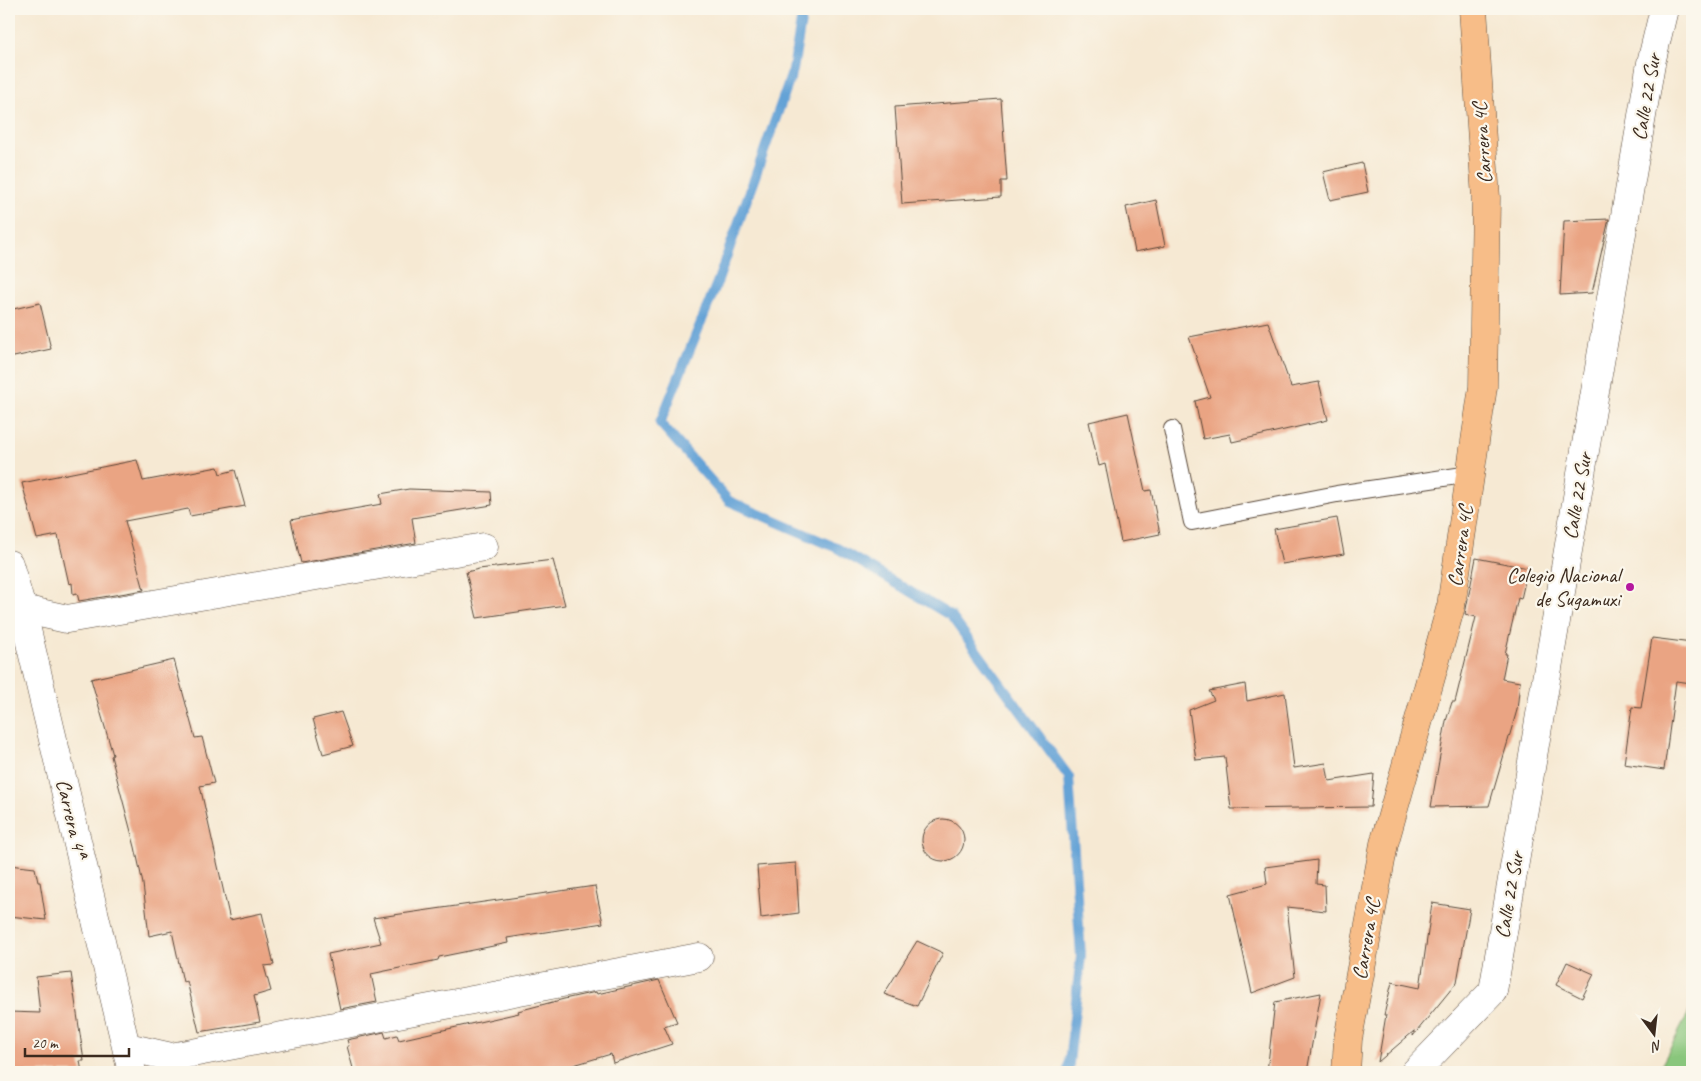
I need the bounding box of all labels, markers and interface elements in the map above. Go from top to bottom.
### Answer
street label: Calle 22 Sur [1626,49,1667,142]
street label: Carrera 4C [1466,99,1498,185]
street label: Calle 22 Sur [1557,448,1598,541]
street label: Carrera 4C [1441,502,1479,588]
place label: Colegio Nacional de Sugamuxi [1507,562,1623,612]
marker: Colegio Nacional de Sugamuxi [1624,581,1636,593]
street label: Carrera 4ª [50,777,94,863]
street label: Calle 22 Sur [1489,847,1530,940]
street label: Carrera 4C [1346,894,1386,981]
north arrow [1628,1008,1678,1058]
scale bar [25,1026,129,1058]
text: 20 m [32,1034,59,1053]
text: N [1649,1037,1664,1056]

